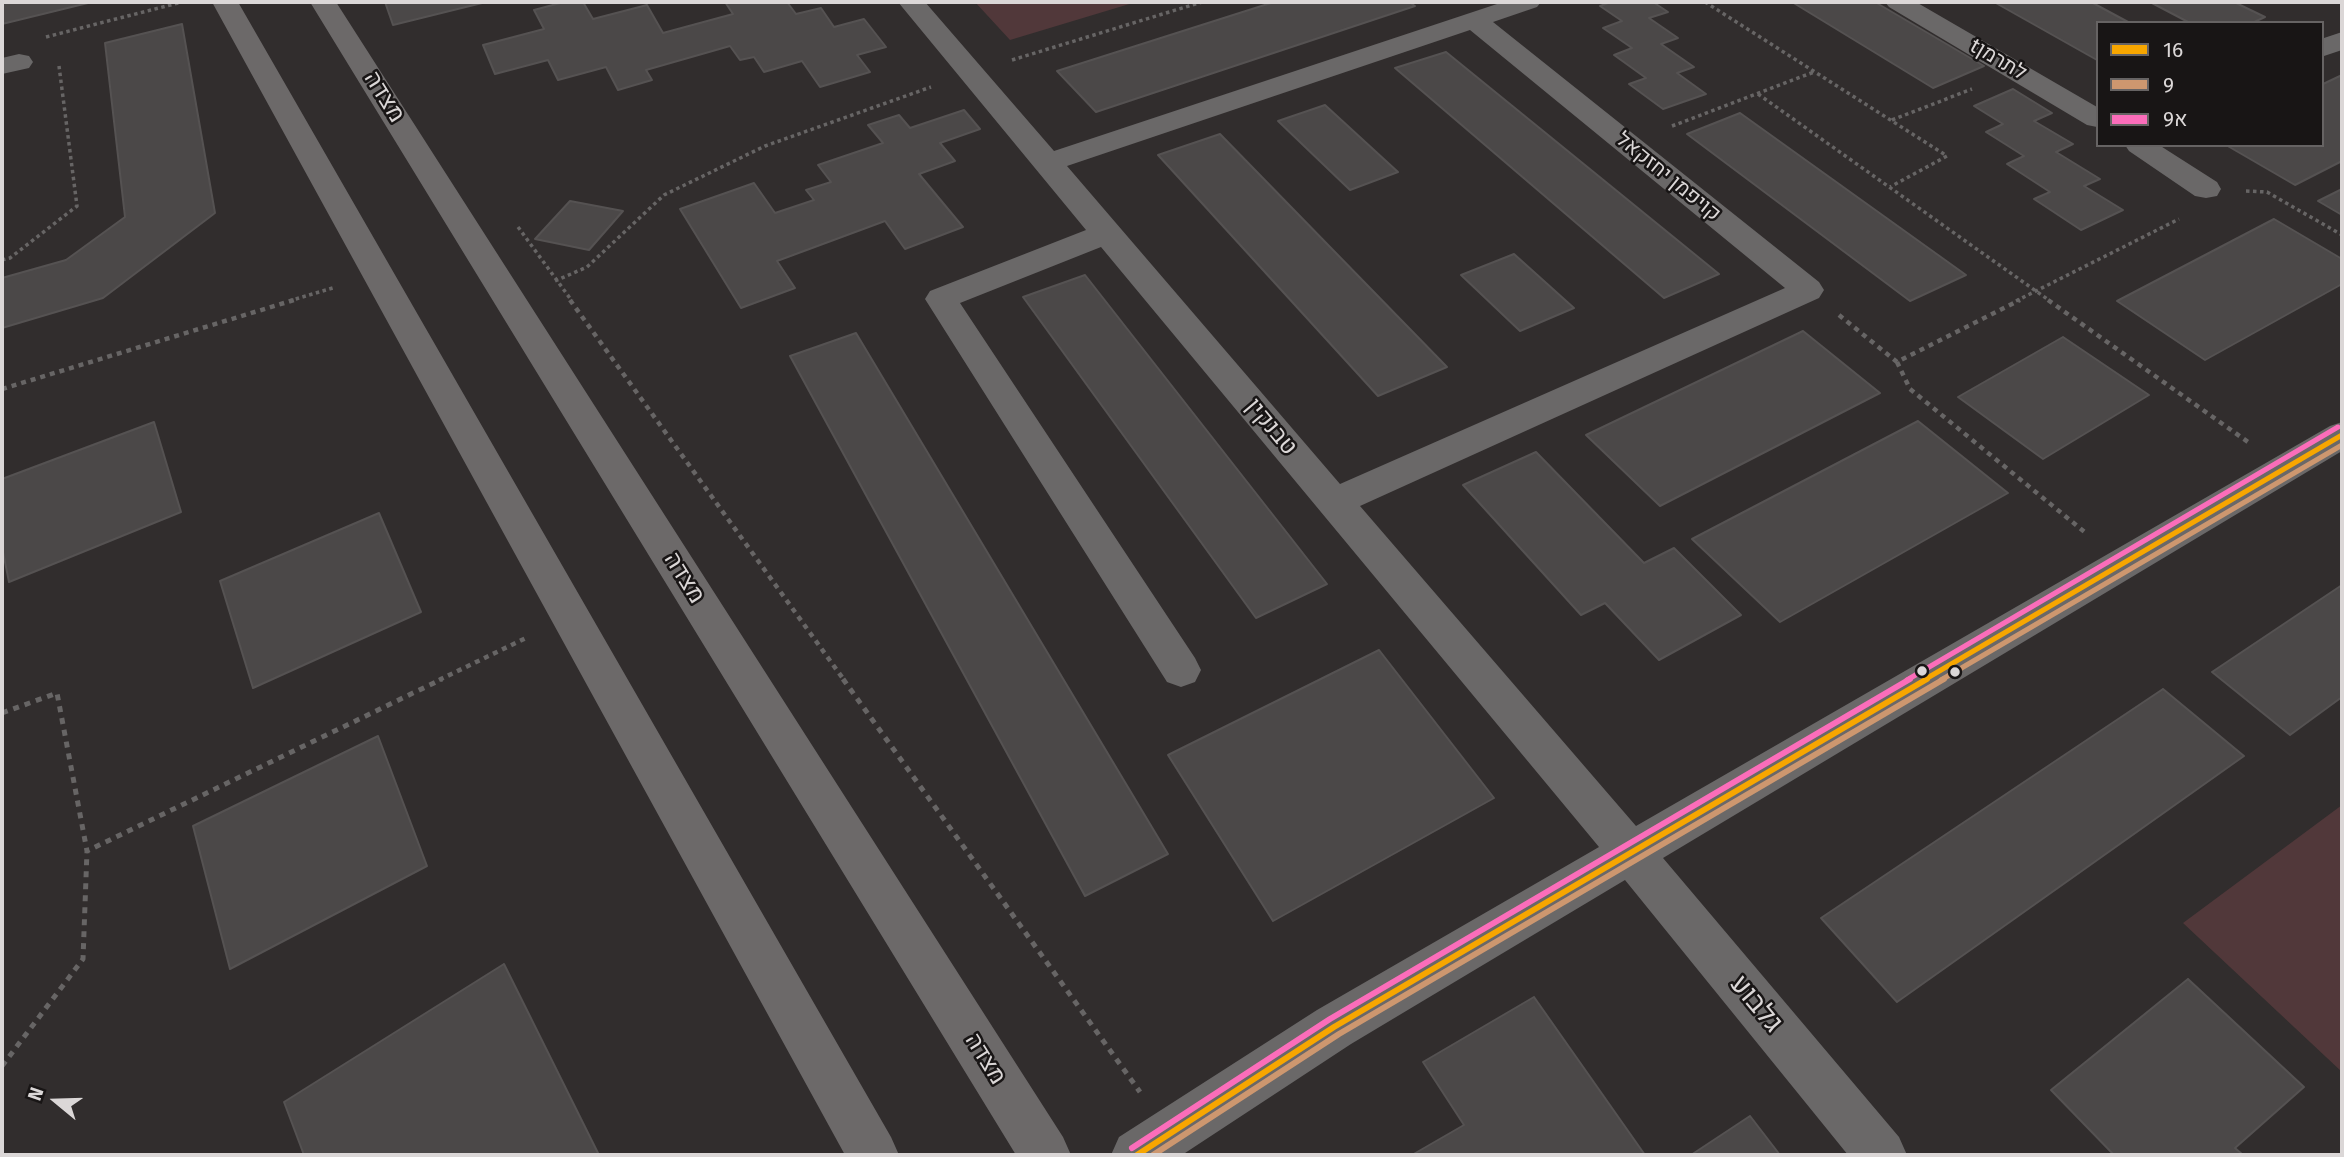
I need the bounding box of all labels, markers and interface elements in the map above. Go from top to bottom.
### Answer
legend [2096,21,2323,147]
street label: tלתרמן [1965,34,2031,86]
text: 16 [2163,37,2183,63]
street label: מצדה [357,66,411,128]
text: 9 [2163,72,2174,98]
text: 9א [2163,106,2188,132]
street label: קויפמן יחזקאל [1611,127,1725,227]
street label: טבנקין [1239,393,1303,461]
street label: מצדה [657,547,711,609]
unlabelled marker [1915,664,1929,678]
unlabelled marker [1948,665,1962,679]
street label: גלבוע [1722,969,1790,1039]
street label: מצדה [958,1028,1012,1090]
north arrow [21,1066,91,1136]
text: N [23,1084,49,1104]

